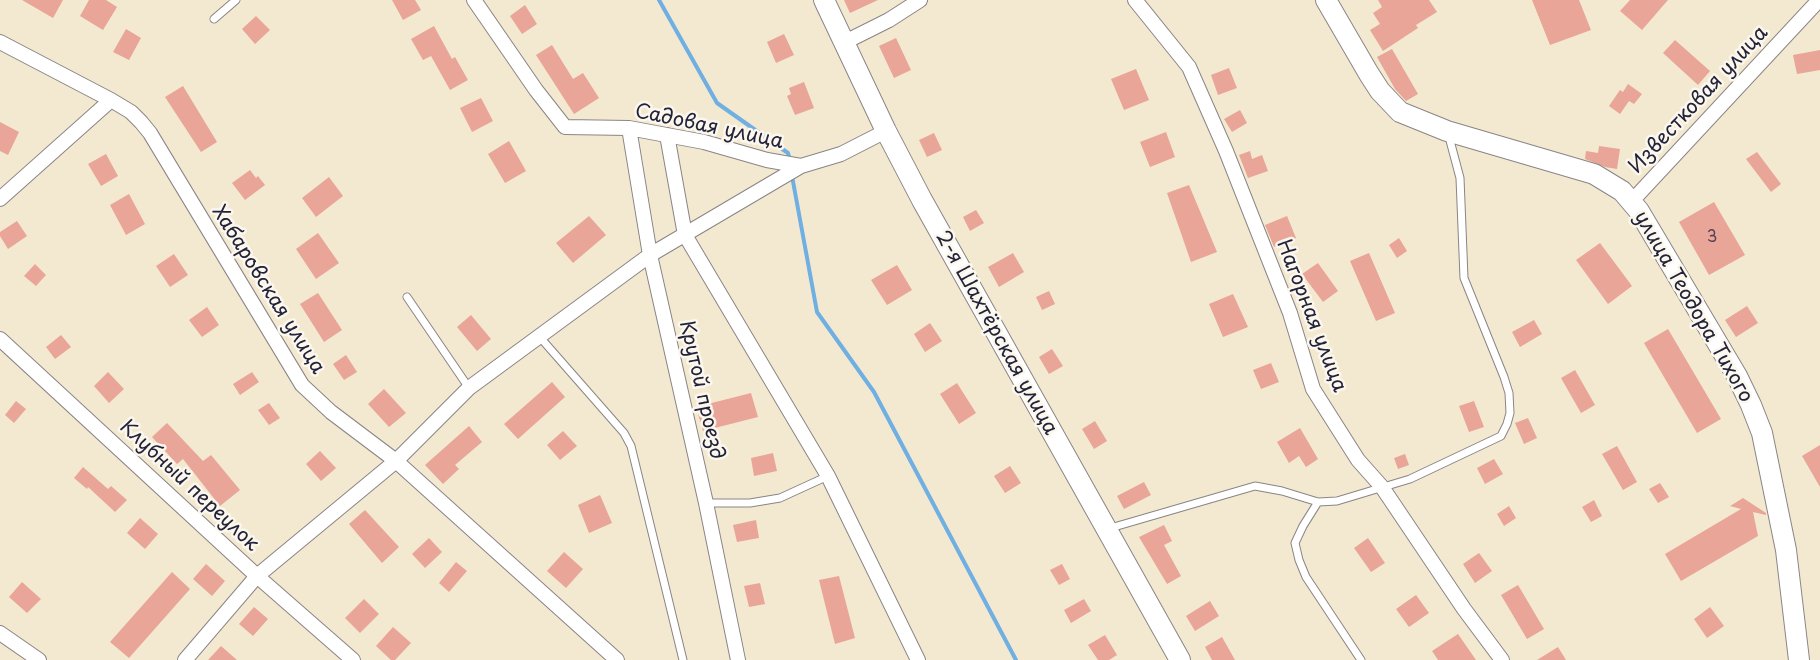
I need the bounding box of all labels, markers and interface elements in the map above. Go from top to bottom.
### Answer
street label: Известковая улица [1625,21,1773,179]
street label: Садовая улица [633,100,785,154]
street label: Хабаровская улица [206,201,330,379]
street label: улица Теодора Тихого [1628,207,1758,407]
street label: 2-я Шахтёрская улица [930,227,1062,439]
house number: 3 [1707,228,1717,248]
street label: Нагорная улица [1271,236,1351,396]
street label: Крутой проезд [673,318,729,462]
street label: Клубный переулок [114,415,264,557]

